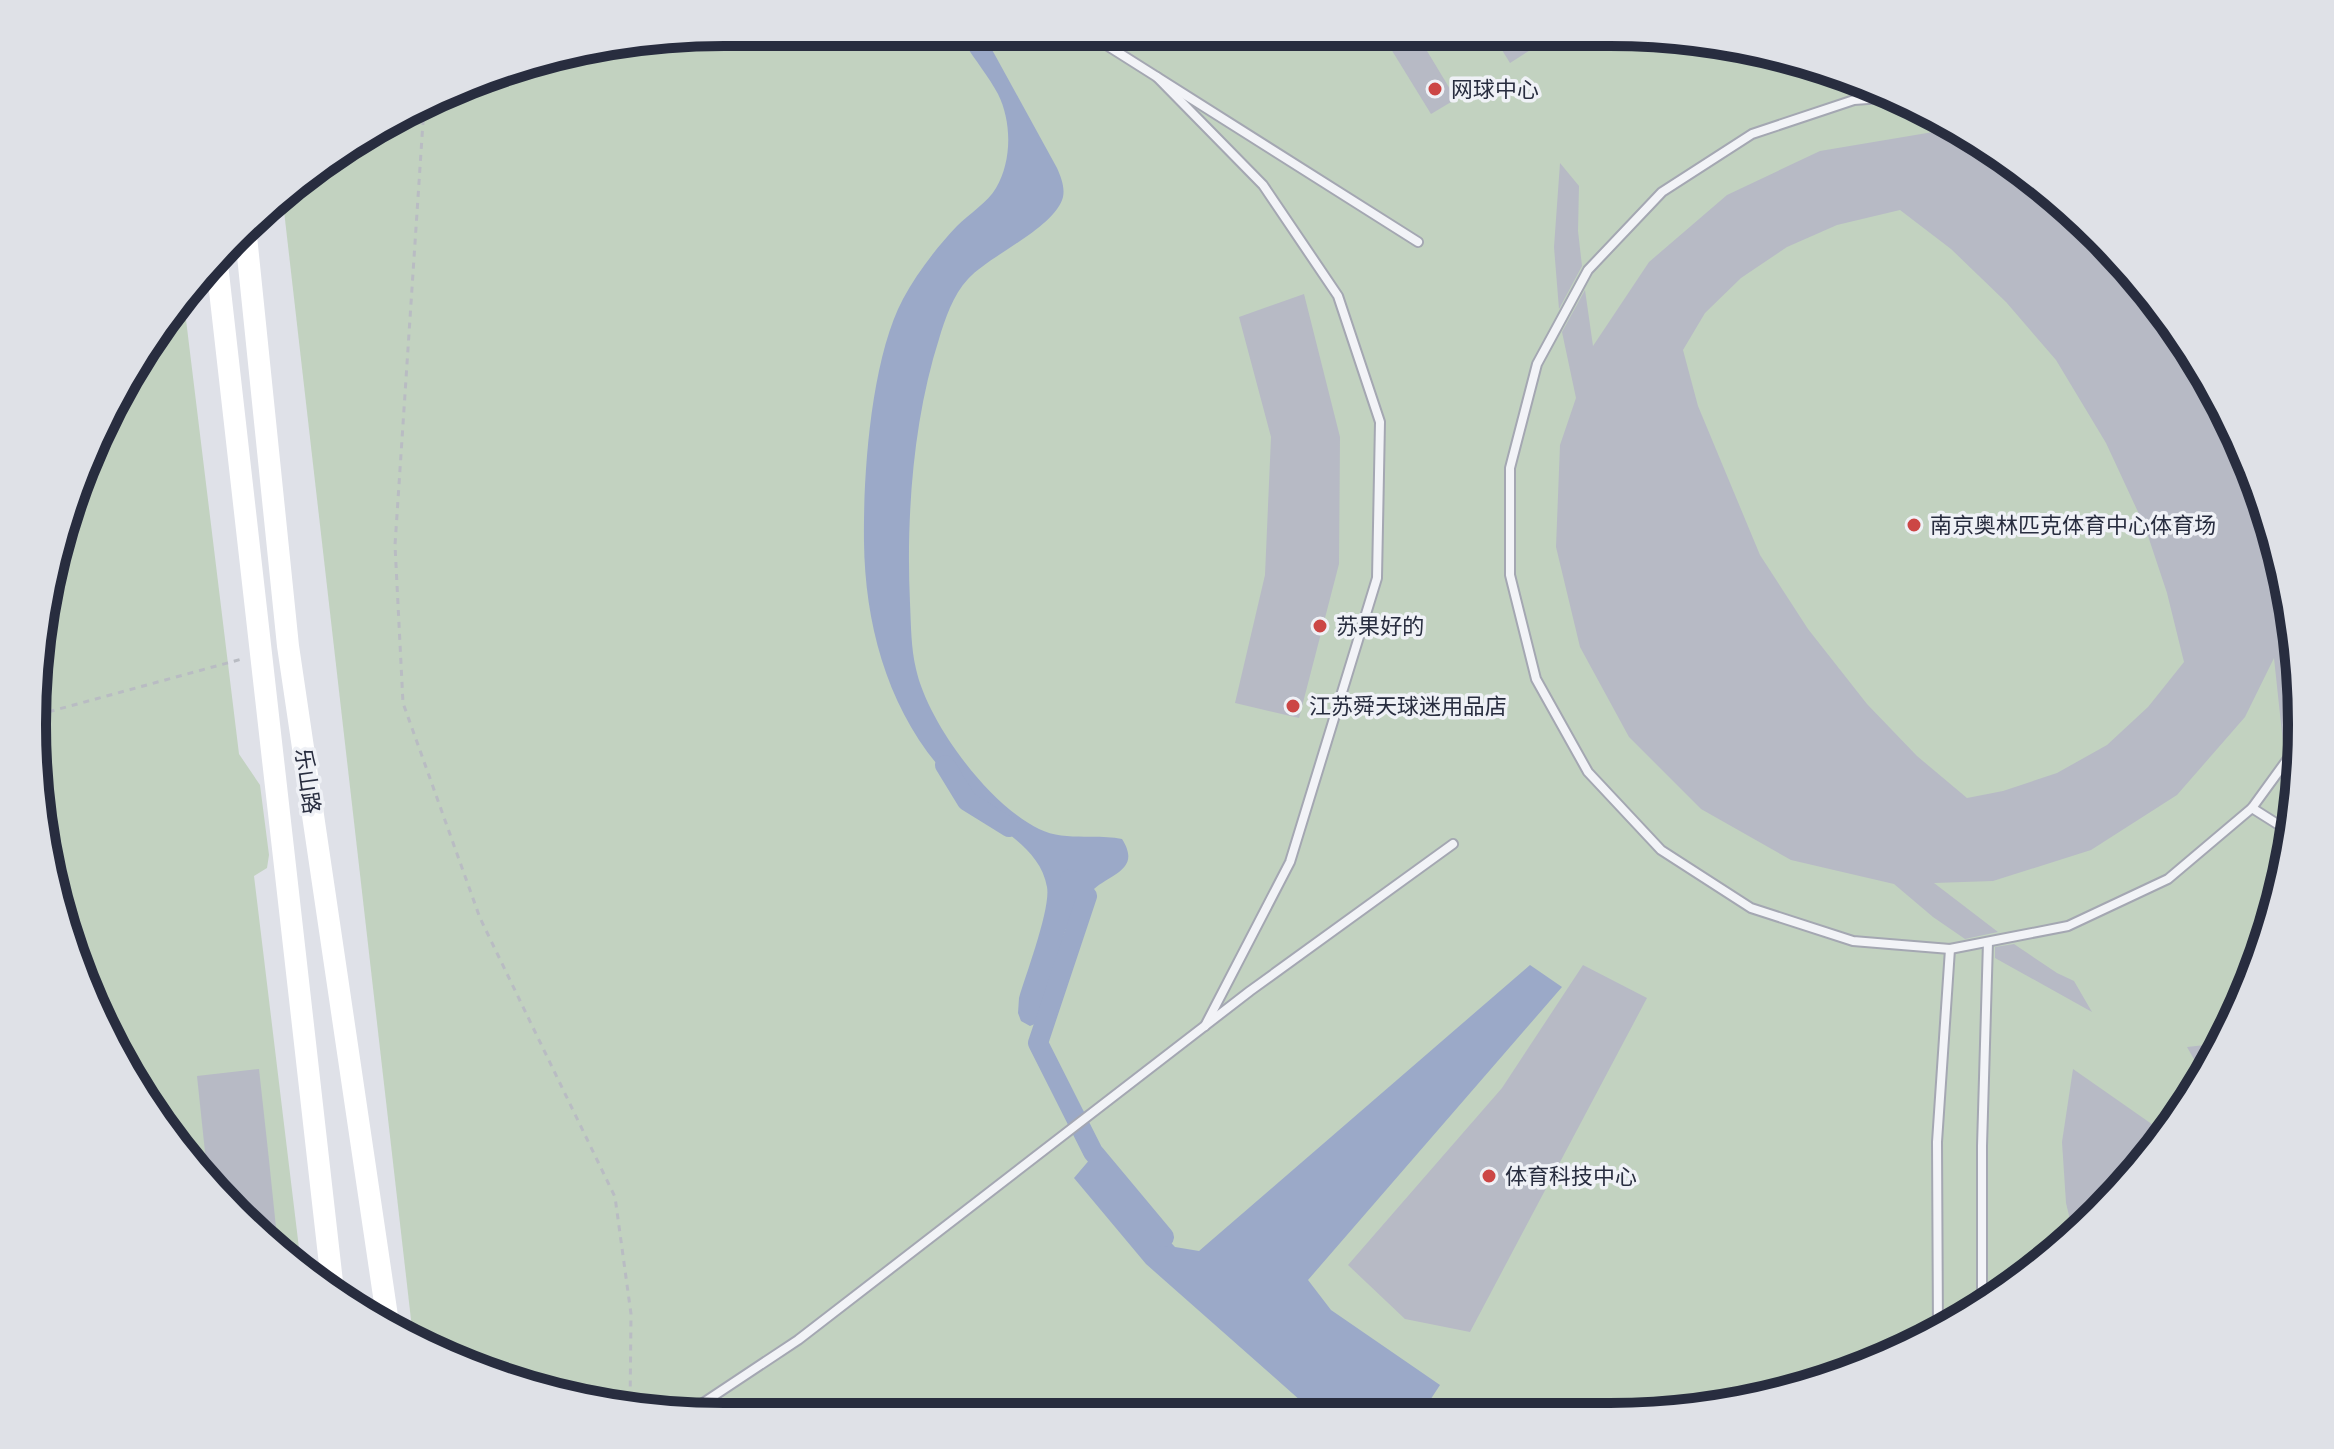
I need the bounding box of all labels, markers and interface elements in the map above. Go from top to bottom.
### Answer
place label: 网球中心 [1451,76,1539,102]
marker: 网球中心 [1426,80,1444,98]
place label: 南京奥林匹克体育中心体育场 [1930,512,2216,538]
marker: 南京奥林匹克体育中心体育场 [1905,516,1923,534]
place label: 苏果好的 [1336,613,1424,639]
marker: 苏果好的 [1311,617,1329,635]
place label: 江苏舜天球迷用品店 [1309,693,1507,719]
marker: 江苏舜天球迷用品店 [1284,697,1302,715]
street label: 乐山路 [291,747,325,815]
place label: 体育科技中心 [1505,1163,1637,1189]
marker: 体育科技中心 [1480,1167,1498,1185]

